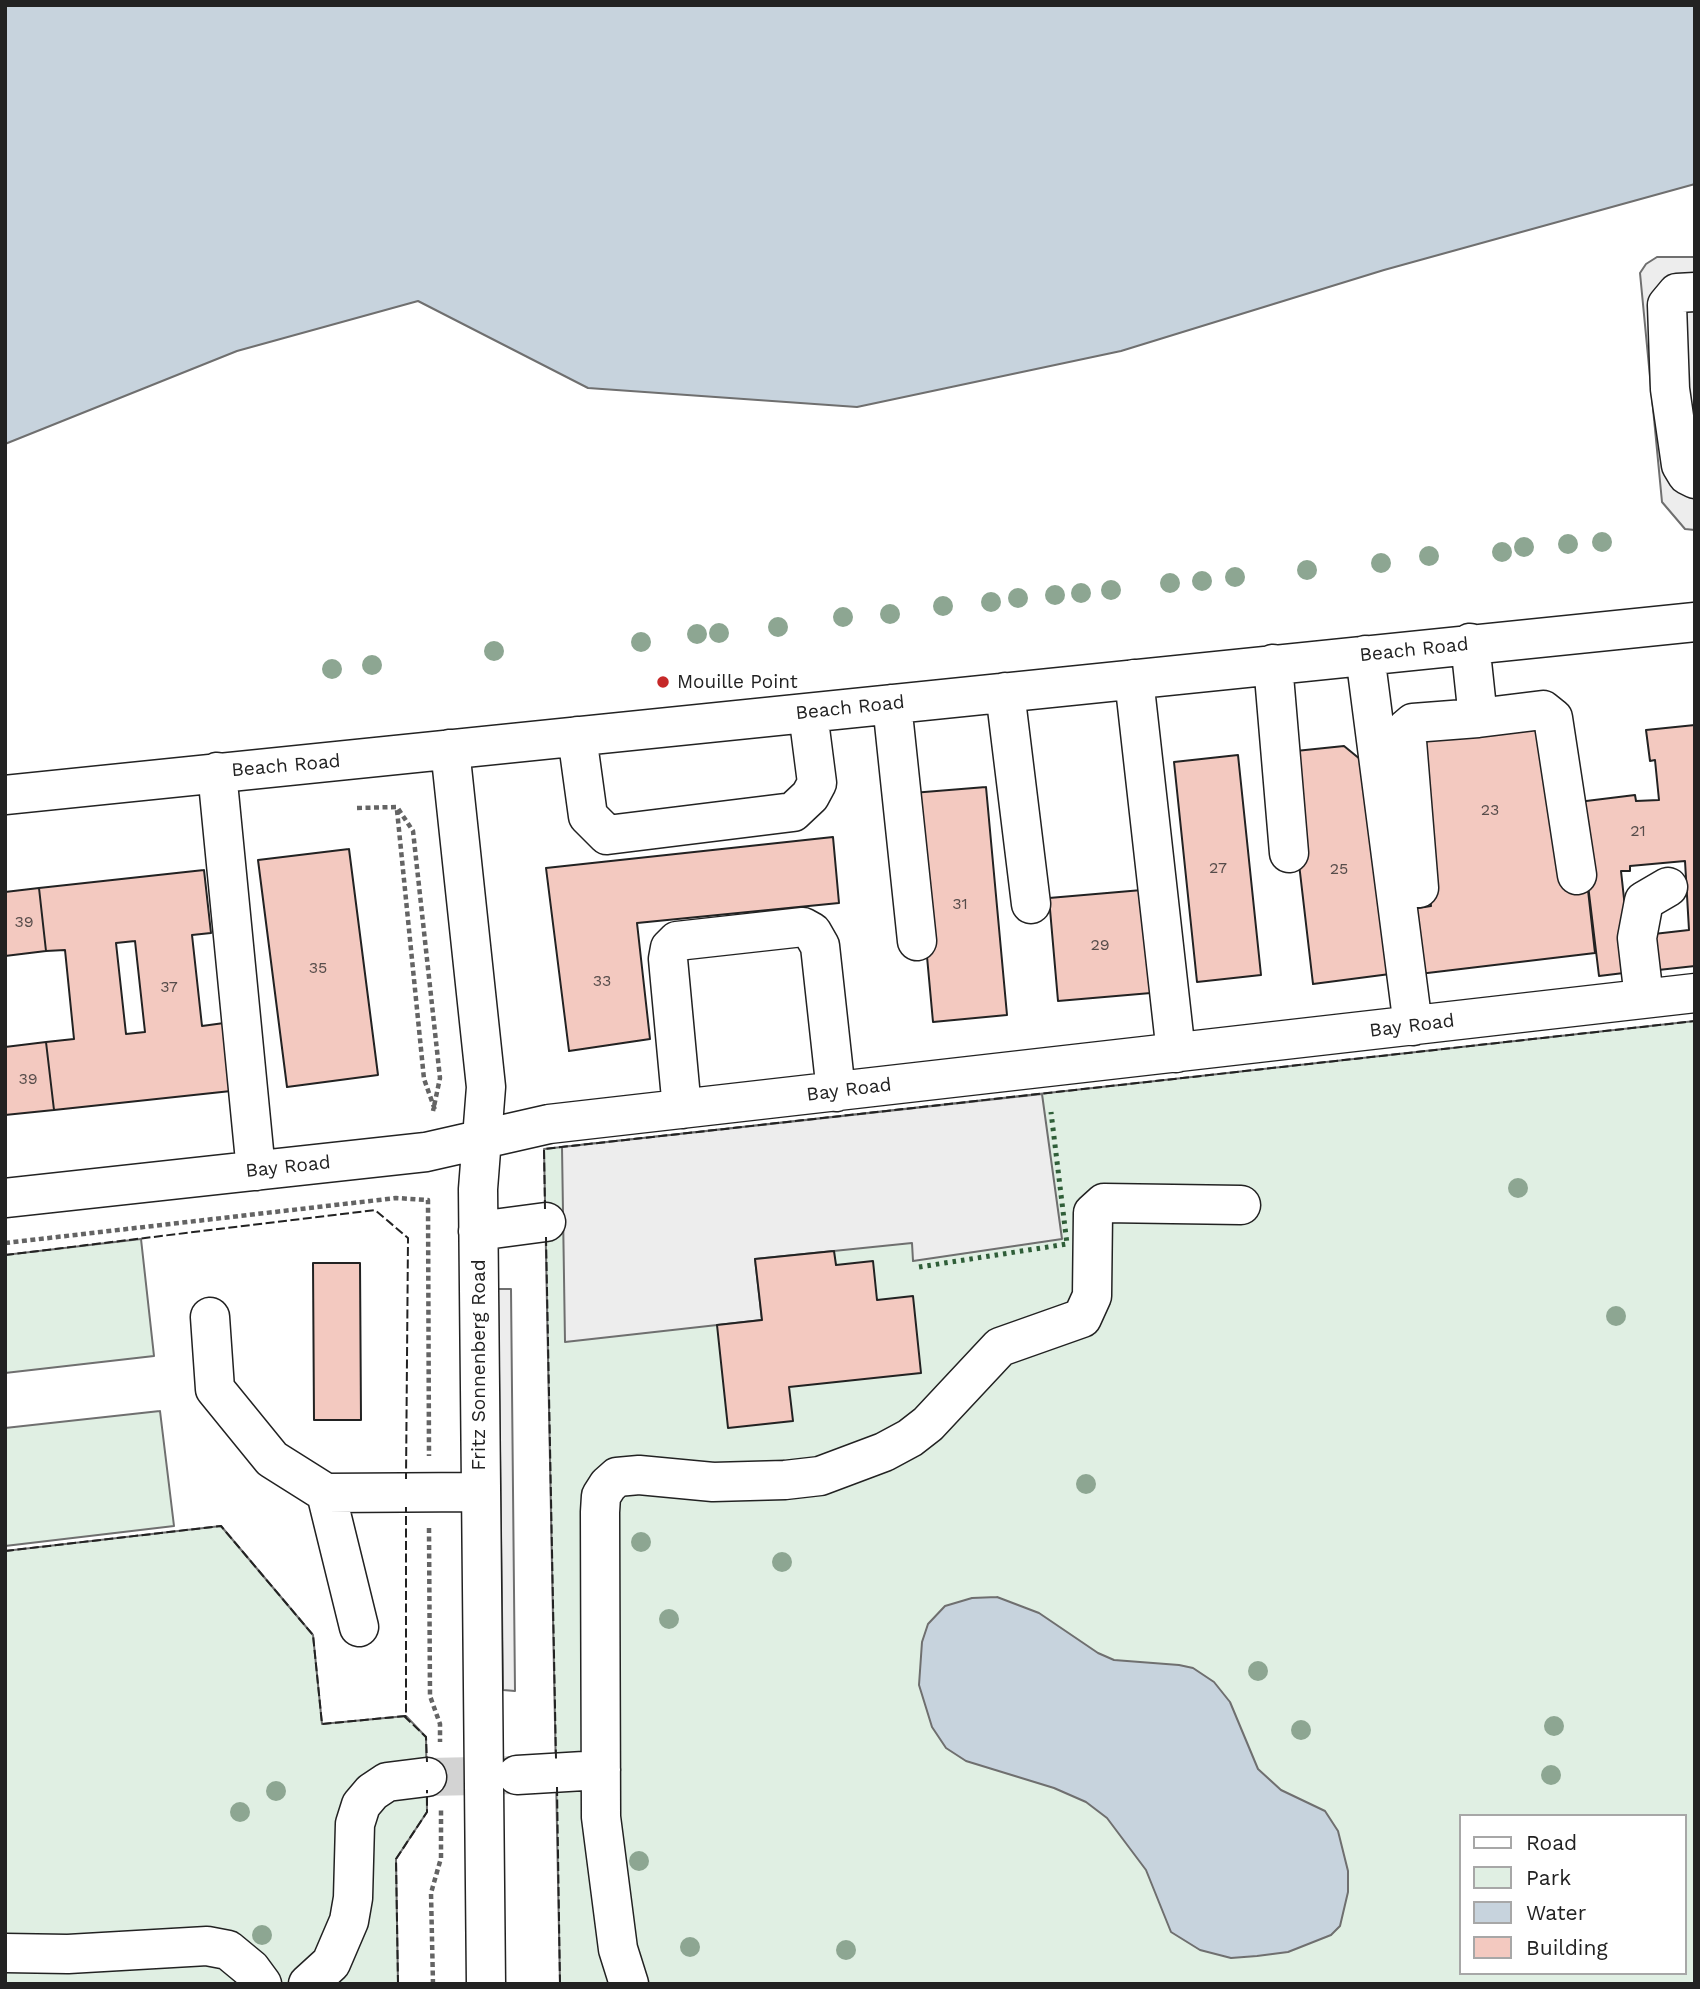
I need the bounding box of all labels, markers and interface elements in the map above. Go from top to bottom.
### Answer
street label: Beach Road [1358,633,1470,667]
place label: Mouille Point [677,671,798,693]
marker: Mouille Point [655,674,671,690]
street label: Beach Road [794,691,906,725]
street label: Beach Road [231,750,341,782]
house number: 23 [1481,800,1499,820]
house number: 21 [1630,821,1646,841]
house number: 27 [1209,858,1227,878]
house number: 25 [1330,859,1348,879]
house number: 31 [952,894,968,914]
house number: 39 [14,912,34,932]
house number: 29 [1090,935,1110,955]
house number: 35 [309,958,327,978]
house number: 33 [593,971,611,991]
house number: 37 [160,977,178,997]
street label: Bay Road [1368,1009,1456,1043]
house number: 39 [18,1069,38,1089]
street label: Bay Road [805,1073,893,1107]
street label: Bay Road [244,1151,332,1183]
street label: Fritz Sonnenberg Road [468,1259,490,1471]
legend [1458,1814,1686,1975]
text: Road [1526,1830,1577,1855]
text: Park [1526,1865,1571,1890]
text: Water [1526,1900,1586,1925]
text: Building [1526,1935,1608,1960]

